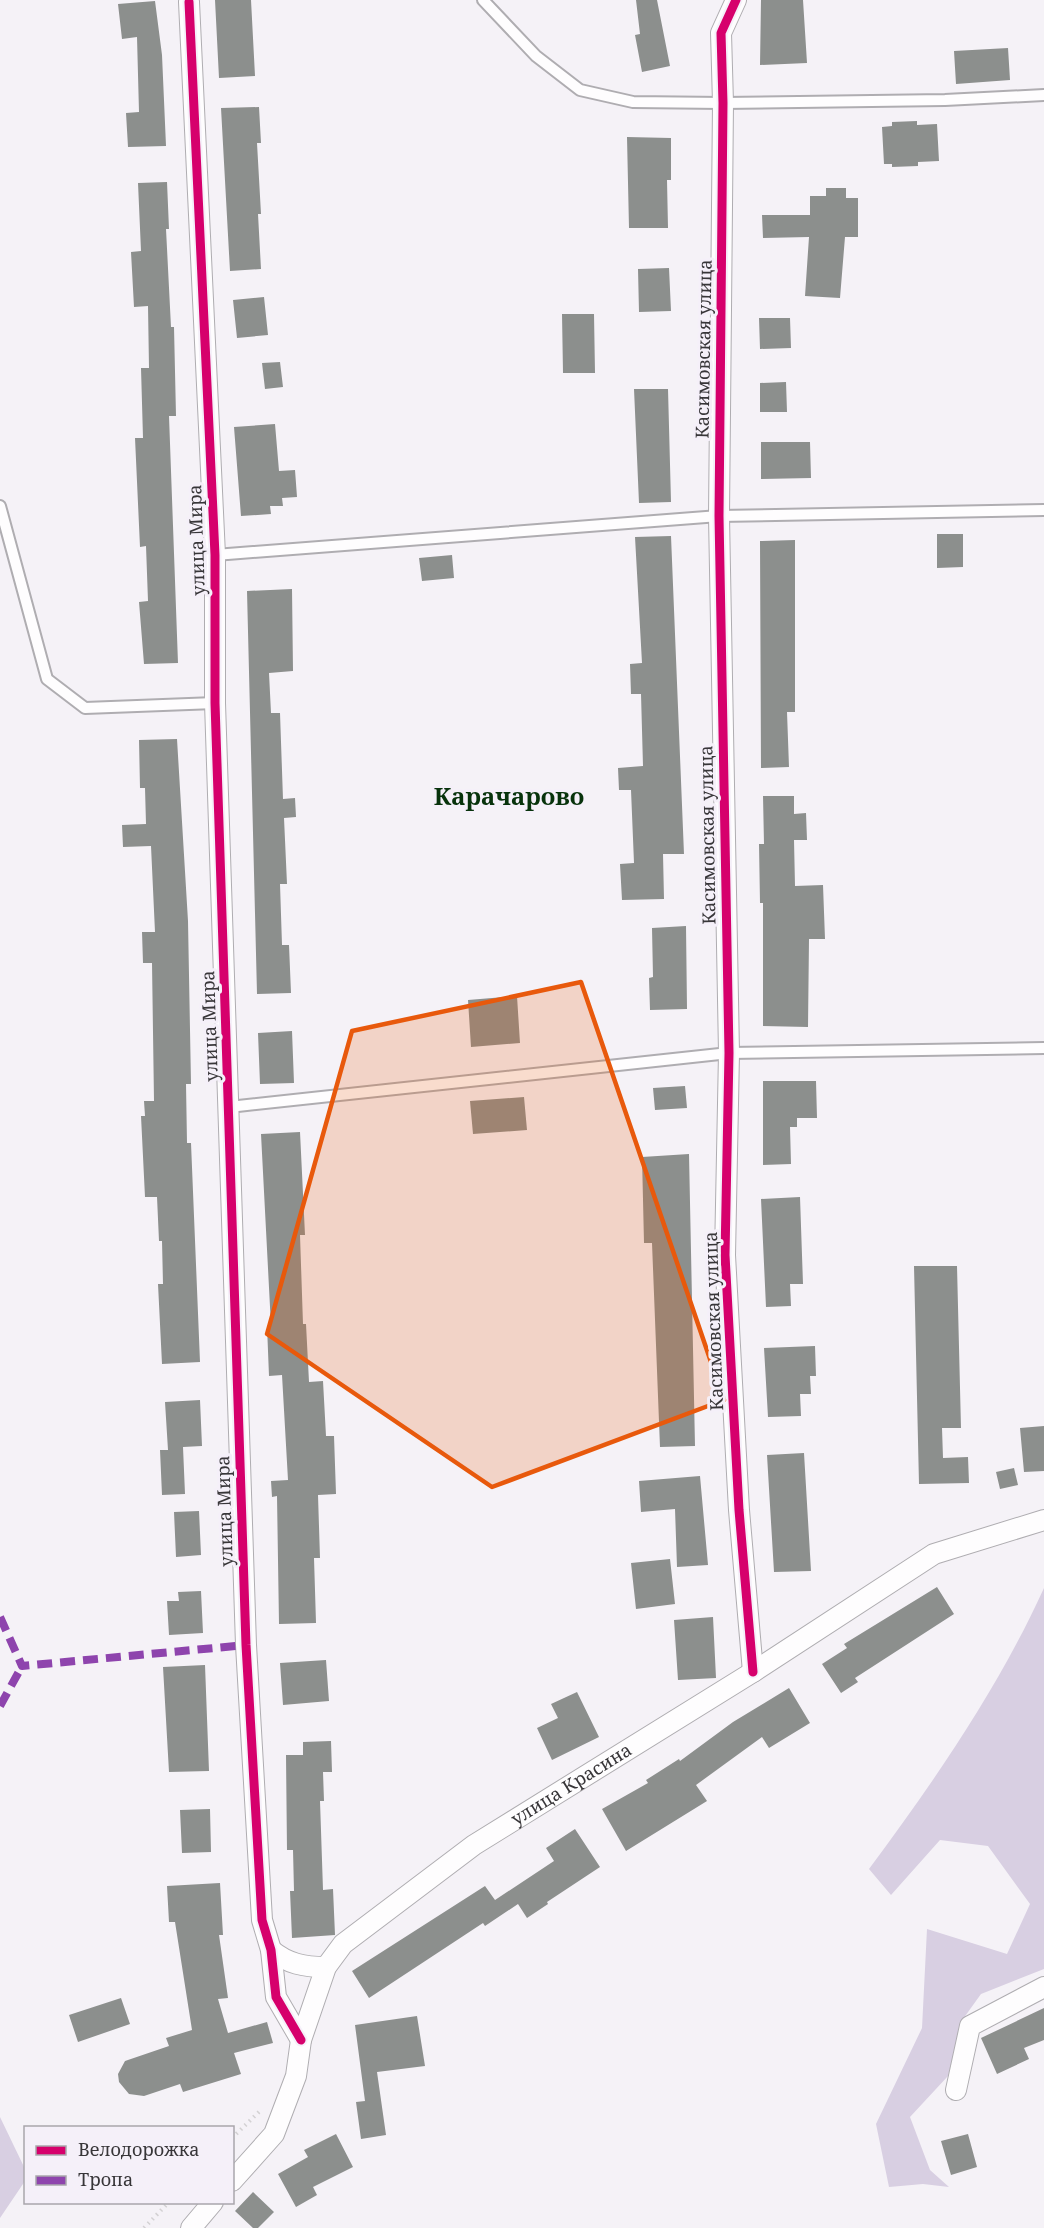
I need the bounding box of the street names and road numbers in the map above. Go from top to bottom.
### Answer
street label: Касимовская улица [689,259,717,439]
street label: улица Мира [182,484,210,596]
street label: Касимовская улица [693,745,721,925]
street label: улица Мира [195,970,223,1082]
street label: Касимовская улица [698,1231,728,1411]
street label: улица Мира [210,1455,238,1567]
street label: улица Красина [506,1737,636,1830]

